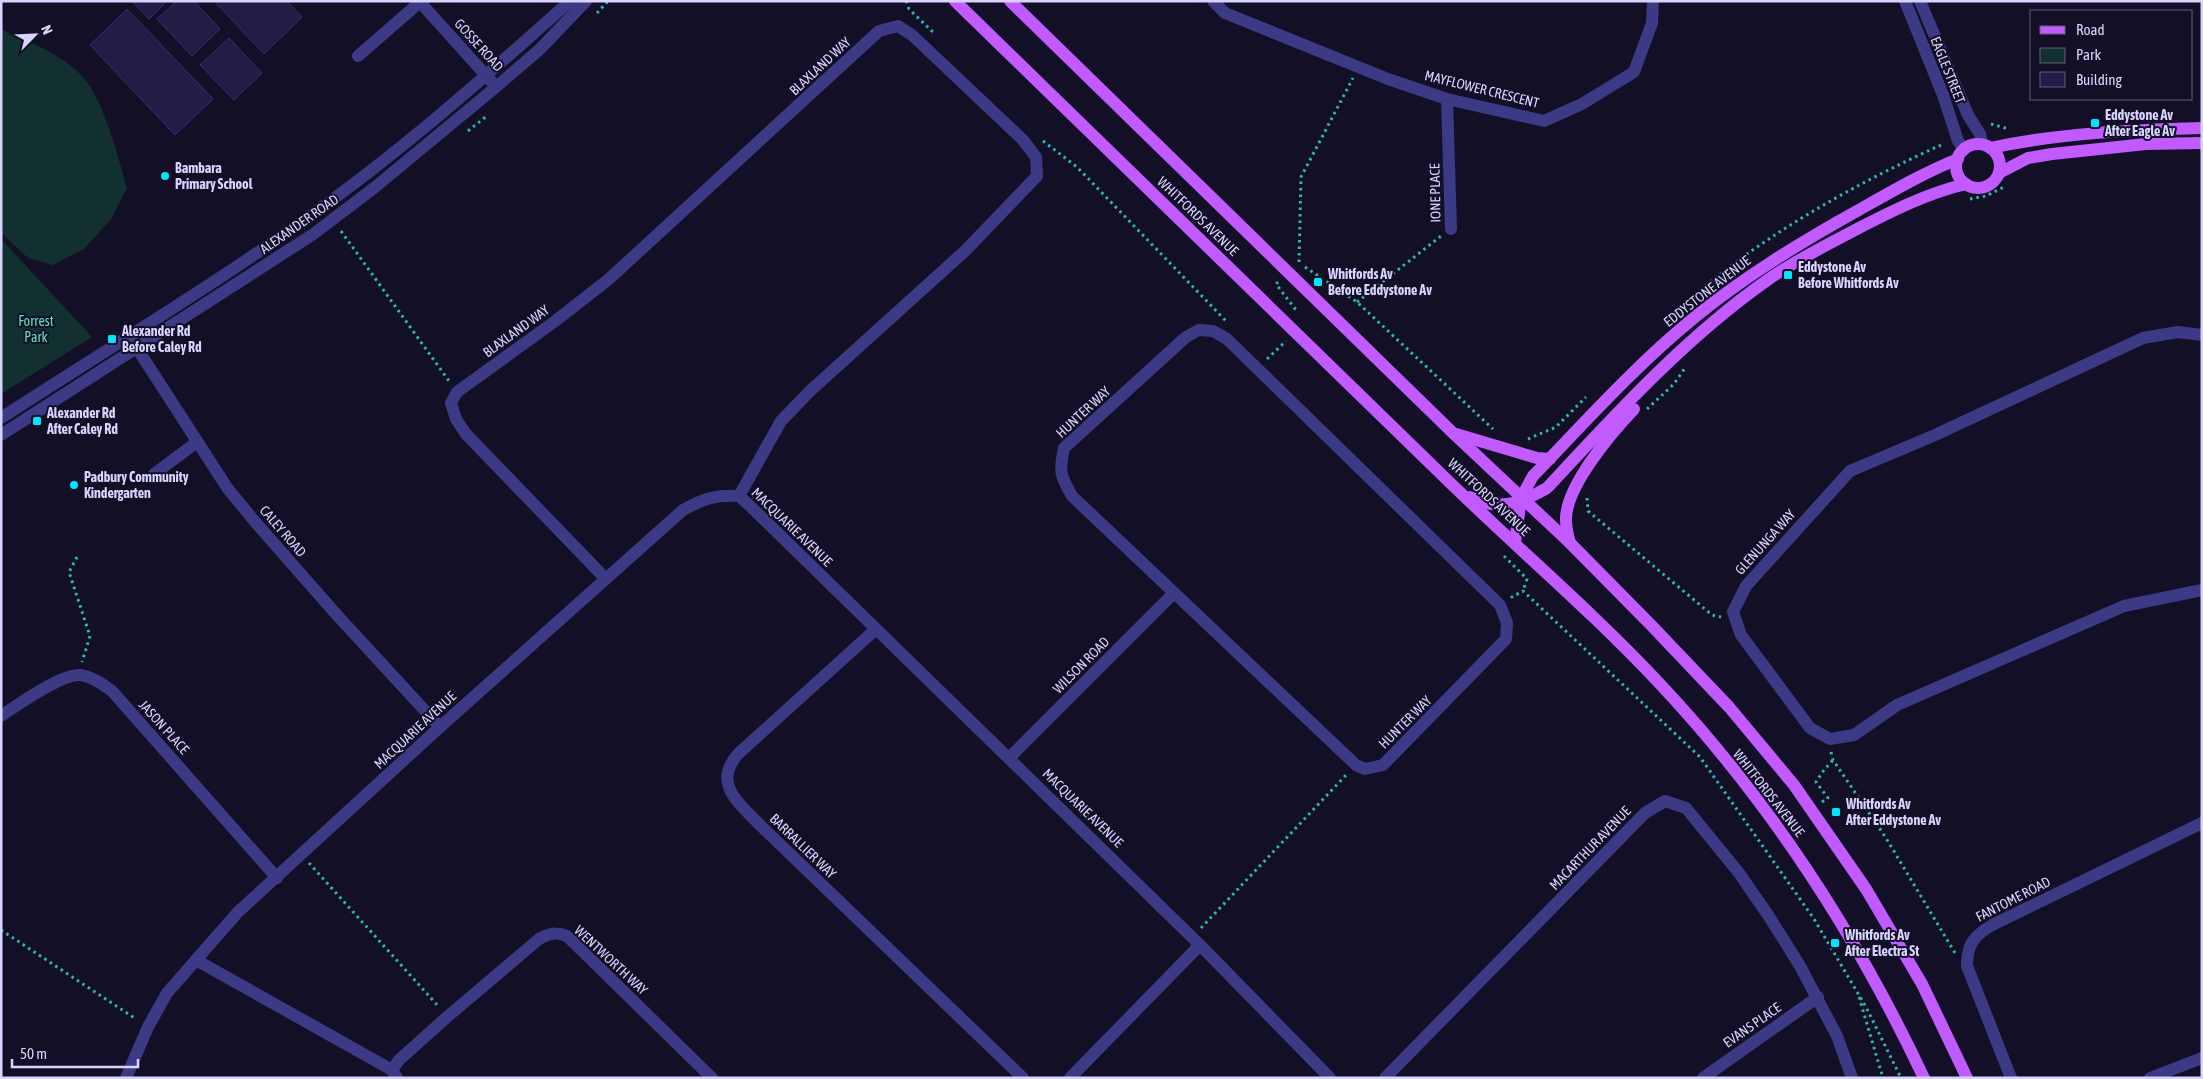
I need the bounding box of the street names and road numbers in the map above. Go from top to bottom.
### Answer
street label: GOSSE ROAD [451,16,507,75]
street label: BLAXLAND WAY [786,33,854,98]
street label: EAGLE STREET [1927,34,1969,106]
street label: MAYFLOWER CRESCENT [1423,67,1541,111]
street label: IONE PLACE [1426,163,1444,223]
street label: WHITFORDS AVENUE [1154,173,1242,259]
street label: ALEXANDER ROAD [257,191,341,257]
street label: EDDYSTONE AVENUE [1661,252,1753,330]
street label: BLAXLAND WAY [480,301,553,360]
street label: HUNTER WAY [1053,382,1114,441]
street label: WHITFORDS AVENUE [1445,455,1533,539]
street label: MACQUARIE AVENUE [748,484,836,570]
street label: CALEY ROAD [256,502,310,560]
street label: GLENUNGA WAY [1732,506,1799,578]
street label: WILSON ROAD [1049,633,1113,697]
street label: MACQUARIE AVENUE [371,688,459,772]
street label: HUNTER WAY [1375,692,1435,752]
street label: JASON PLACE [136,697,192,757]
street label: WHITFORDS AVENUE [1730,746,1808,840]
street label: MACQUARIE AVENUE [1039,765,1127,851]
street label: MACARTHUR AVENUE [1546,803,1634,893]
street label: BARRALLIER WAY [767,810,840,882]
street label: FANTOME ROAD [1973,873,2053,925]
street label: WENTWORTH WAY [571,922,651,998]
street label: EVANS PLACE [1720,999,1784,1051]

